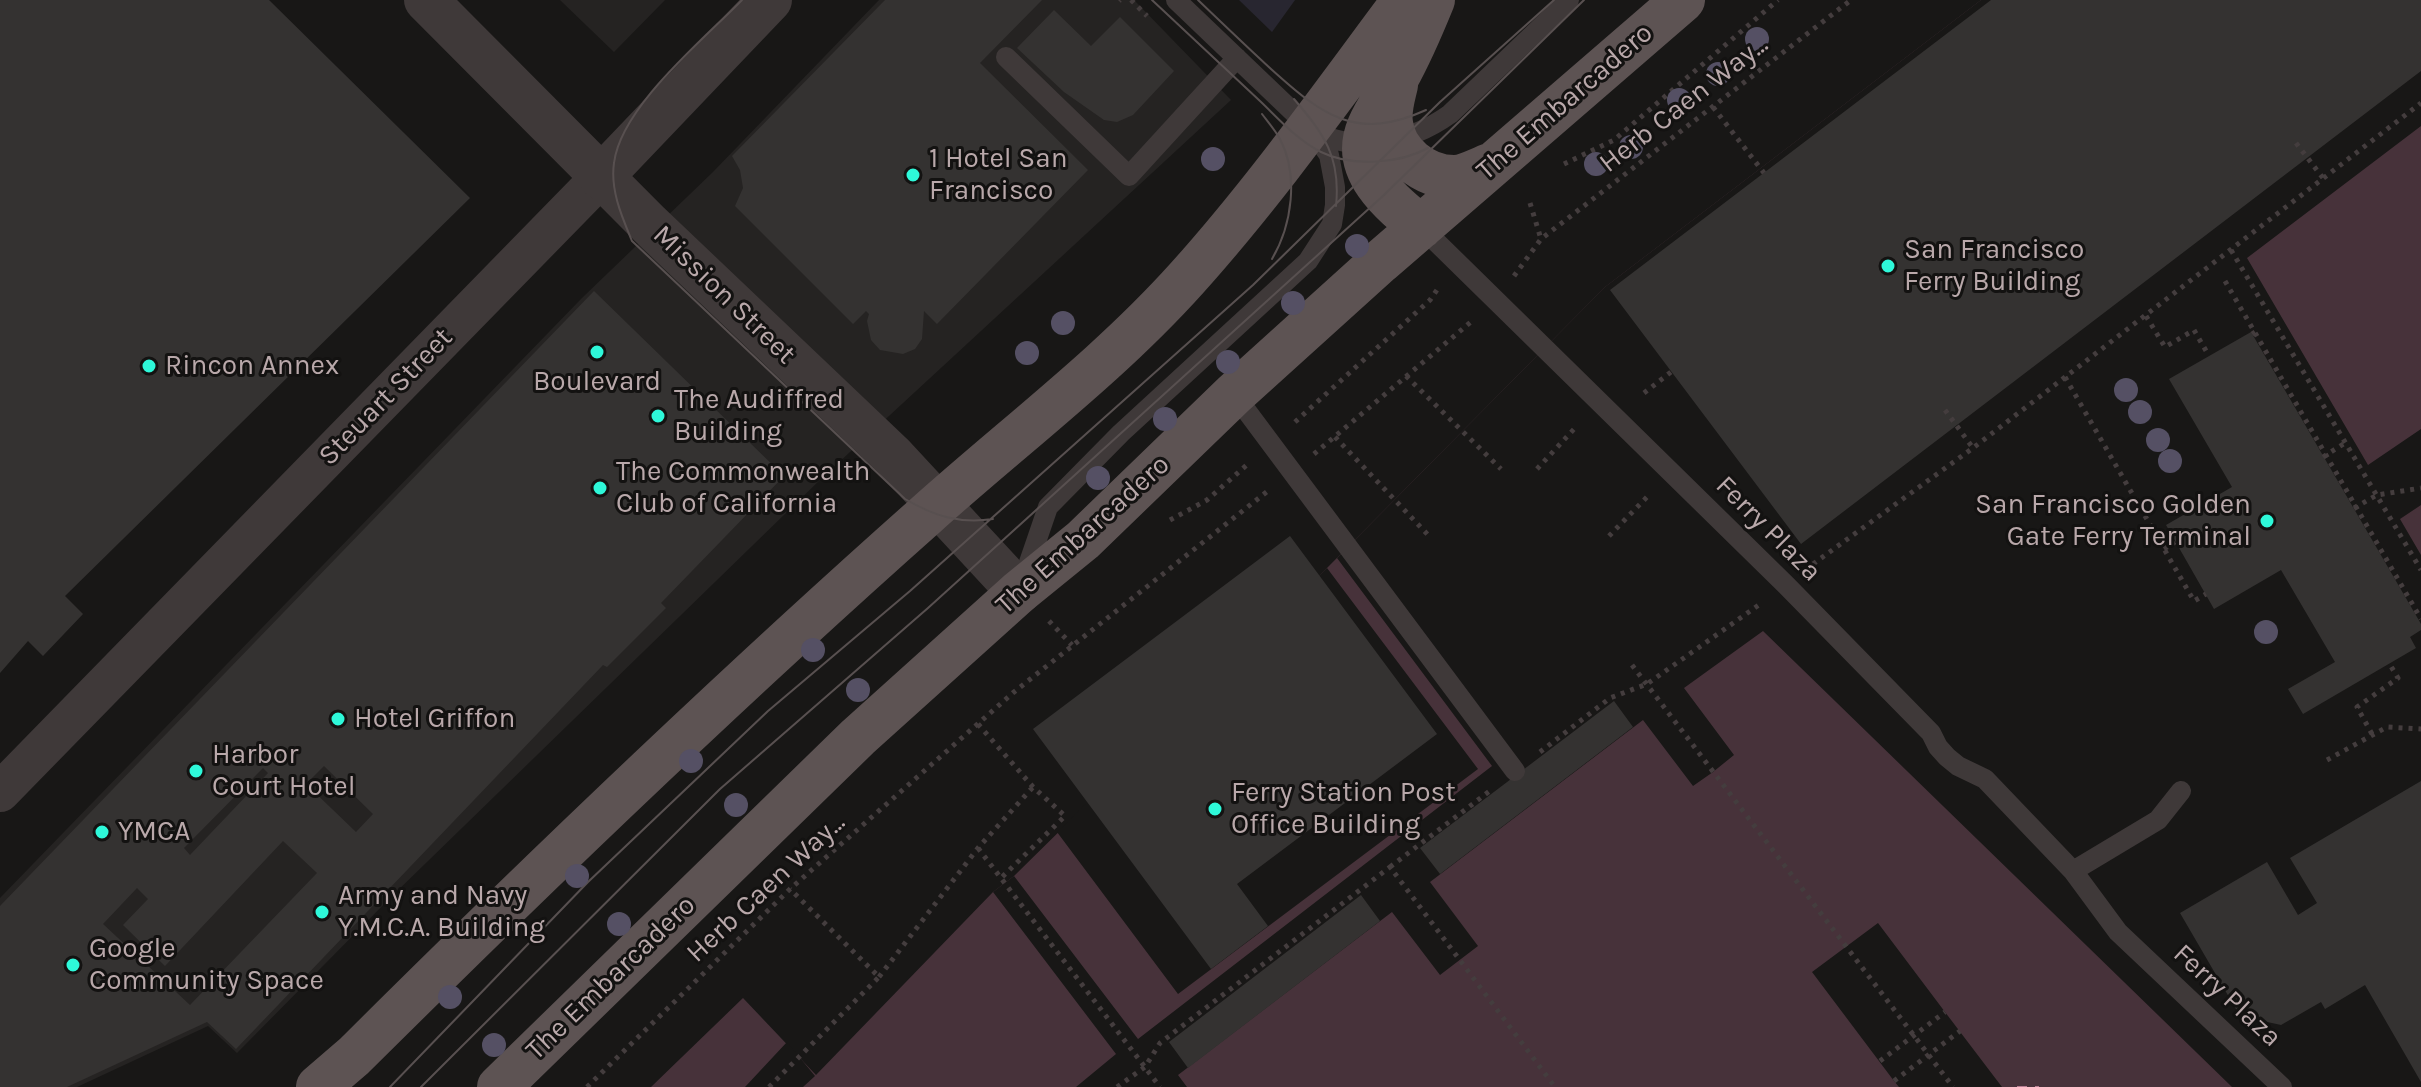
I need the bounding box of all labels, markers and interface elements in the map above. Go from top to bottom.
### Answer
street label: The Embarcadero [1470,16,1660,188]
street label: Herb Caen Way... [1593,28,1775,180]
place label: 1 Hotel San Francisco [929,142,1068,208]
marker: 1 Hotel San Francisco [904,166,922,184]
street label: Mission Street [646,218,802,372]
place label: San Francisco Ferry Building [1904,233,2084,299]
marker: San Francisco Ferry Building [1879,257,1897,275]
street label: Steuart Street [312,321,460,473]
marker: Boulevard [588,343,606,361]
place label: Rincon Annex [165,349,339,383]
marker: Rincon Annex [140,357,158,375]
place label: Boulevard [533,365,661,399]
place label: The Audiffred Building [674,383,844,449]
marker: The Audiffred Building [649,407,667,425]
street label: The Embarcadero [989,448,1177,622]
place label: The Commonwealth Club of California [616,455,870,521]
street label: Ferry Plaza [1708,469,1828,589]
marker: The Commonwealth Club of California [591,479,609,497]
place label: San Francisco Golden Gate Ferry Terminal [1975,488,2251,554]
marker: San Francisco Golden Gate Ferry Terminal [2258,512,2276,530]
place label: Hotel Griffon [354,702,515,736]
marker: Hotel Griffon [329,710,347,728]
place label: Harbor Court Hotel [212,738,355,804]
marker: Harbor Court Hotel [187,762,205,780]
place label: Ferry Station Post Office Building [1231,776,1456,842]
marker: Ferry Station Post Office Building [1206,800,1224,818]
street label: Herb Caen Way... [680,806,852,970]
place label: YMCA [118,815,190,849]
marker: YMCA [93,823,111,841]
place label: Army and Navy Y.M.C.A. Building [338,879,545,945]
street label: The Embarcadero [519,889,703,1067]
marker: Army and Navy Y.M.C.A. Building [313,903,331,921]
place label: Google Community Space [89,932,324,998]
street label: Ferry Plaza [2166,937,2288,1055]
marker: Google Community Space [64,956,82,974]

